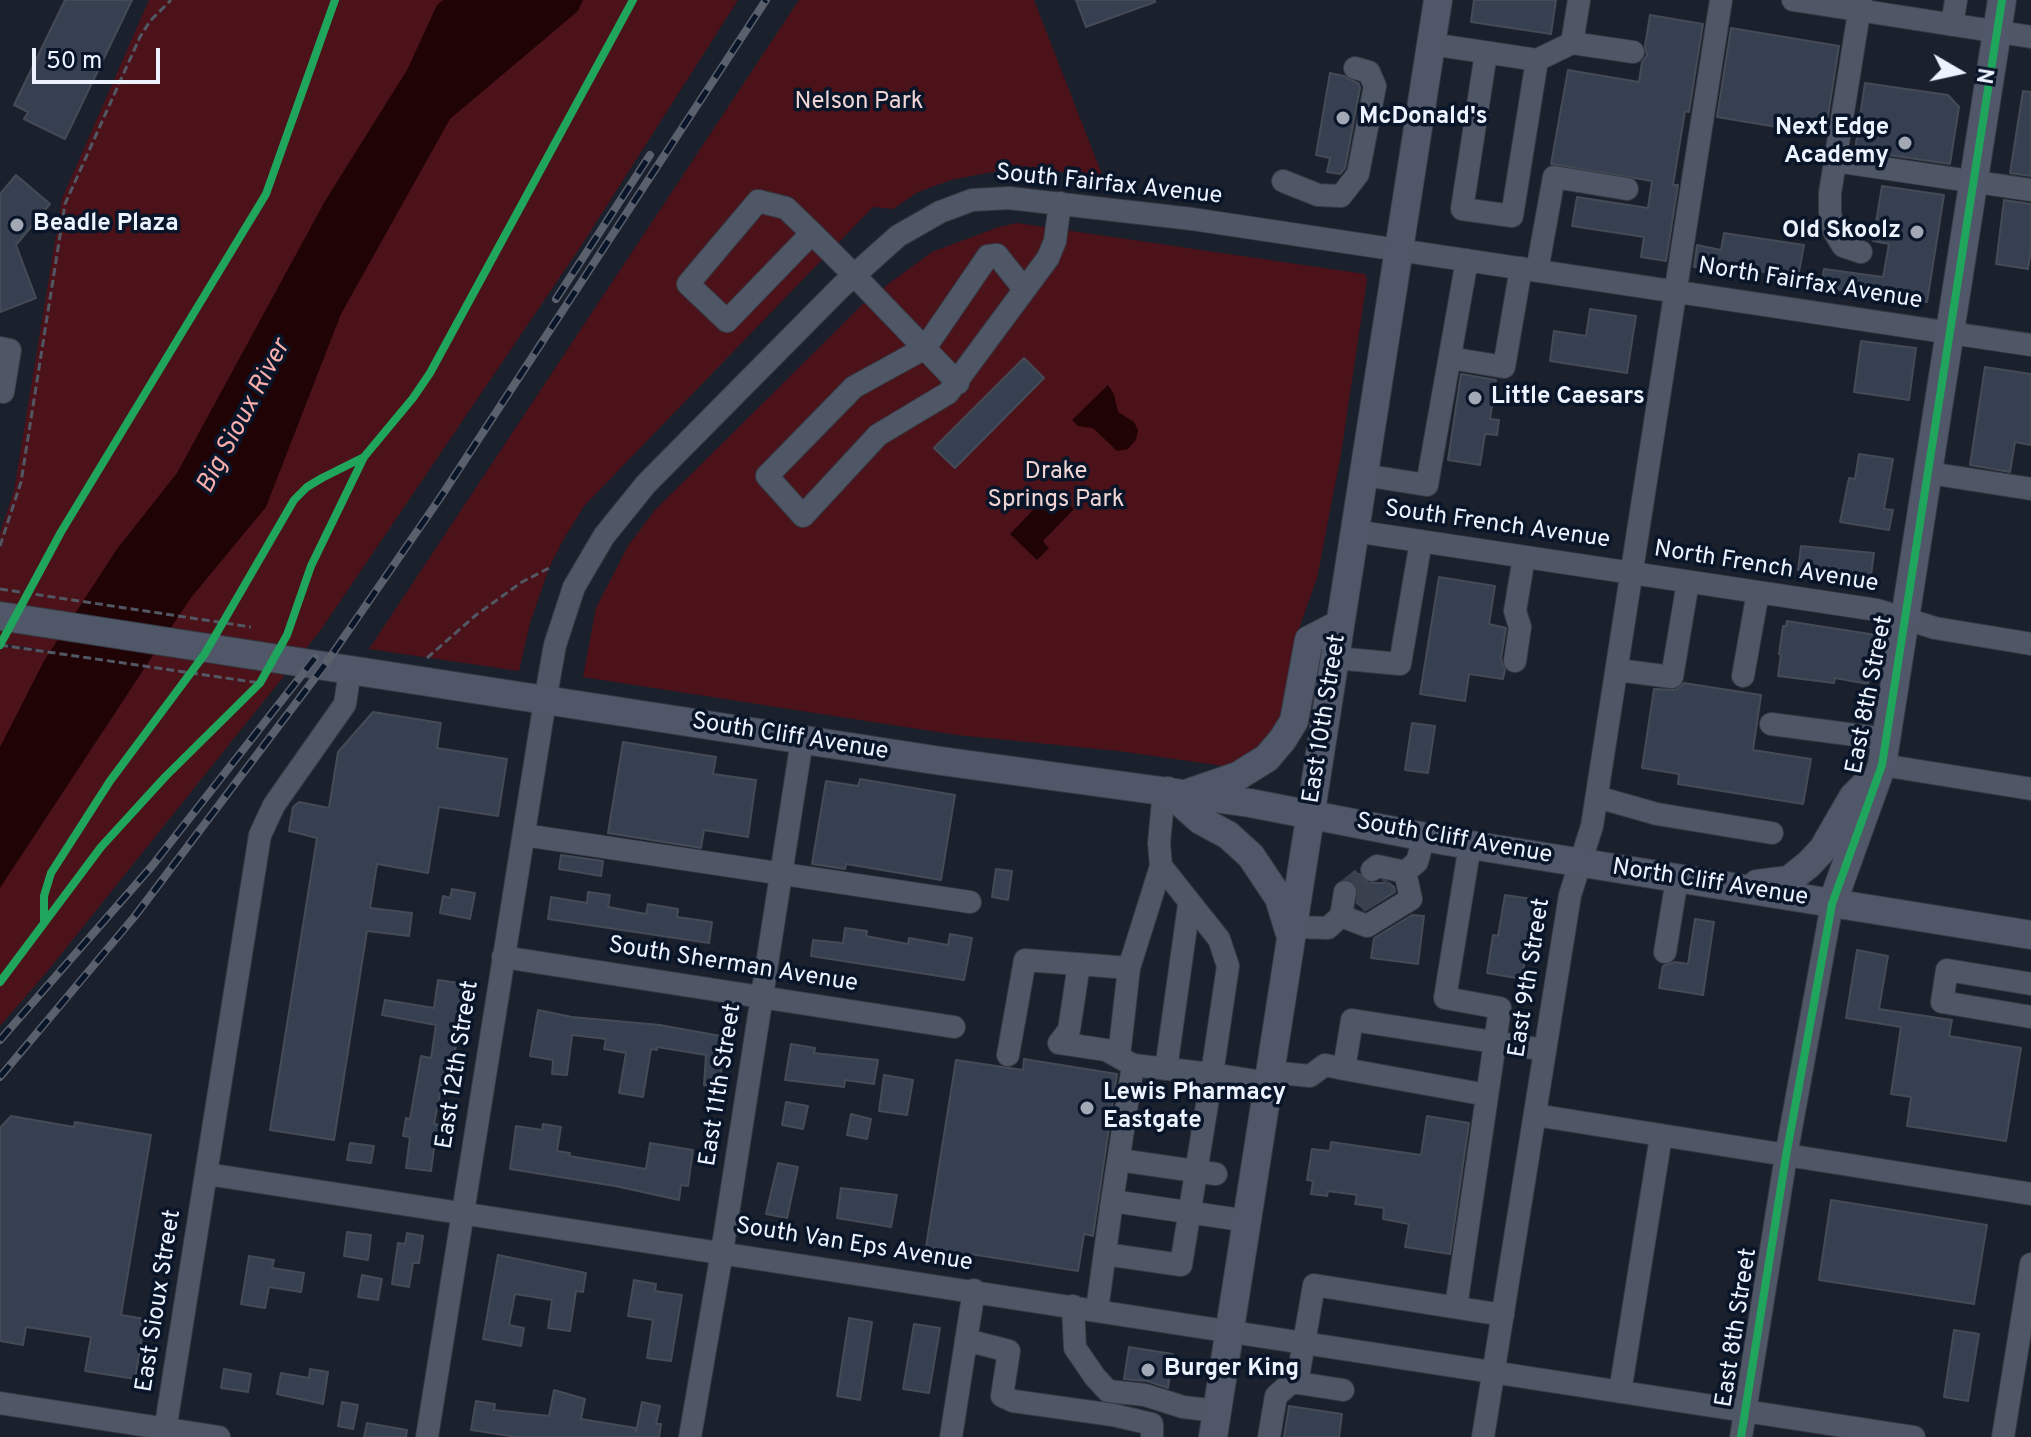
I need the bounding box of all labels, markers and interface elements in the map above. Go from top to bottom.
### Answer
scale bar [36,32,164,82]
north arrow [1919,32,1999,112]
text: 50 m [46,47,102,77]
text: N [1969,66,1998,86]
park label: Nelson Park [794,89,924,117]
place label: McDonald's [1359,104,1488,132]
marker: McDonald's [1334,109,1352,127]
place label: Next Edge Academy [1775,115,1889,171]
marker: Next Edge Academy [1896,134,1914,152]
street label: South Fairfax Avenue [994,160,1224,212]
place label: Beadle Plaza [33,211,179,239]
marker: Beadle Plaza [8,216,26,234]
place label: Old Skoolz [1782,218,1901,246]
marker: Old Skoolz [1908,223,1926,241]
street label: North Fairfax Avenue [1696,253,1924,317]
water label: Big Sioux River [191,335,299,499]
place label: Little Caesars [1491,384,1645,412]
marker: Little Caesars [1466,389,1484,407]
park label: Drake Springs Park [988,459,1124,515]
street label: South French Avenue [1382,496,1612,556]
street label: North French Avenue [1652,536,1880,600]
street label: East 8th Street [1842,613,1900,777]
street label: East 10th Street [1298,632,1354,806]
street label: South Cliff Avenue [690,708,890,768]
street label: South Cliff Avenue [1354,809,1554,871]
street label: North Cliff Avenue [1610,854,1810,914]
street label: East 9th Street [1504,896,1558,1060]
street label: South Sherman Avenue [606,932,860,1000]
street label: East 12th Street [431,979,487,1151]
street label: East 11th Street [695,1002,749,1168]
place label: Lewis Pharmacy Eastgate [1103,1080,1286,1136]
marker: Lewis Pharmacy Eastgate [1078,1099,1096,1117]
street label: East Sioux Street [131,1208,189,1394]
street label: South Van Eps Avenue [734,1213,974,1279]
street label: East 8th Street [1711,1246,1765,1410]
place label: Burger King [1164,1356,1299,1384]
marker: Burger King [1139,1361,1157,1379]

